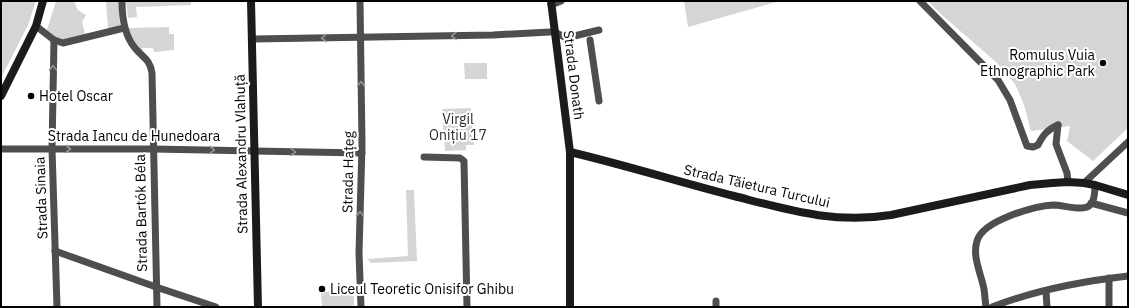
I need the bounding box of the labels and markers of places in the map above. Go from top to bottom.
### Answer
place label: Romulus Vuia Ethnographic Park [980,46,1096,80]
marker: Romulus Vuia Ethnographic Park [1098,58,1108,68]
place label: Hotel Oscar [39,87,113,105]
marker: Hotel Oscar [26,91,36,101]
place label: Liceul Teoretic Onisifor Ghibu [330,280,514,298]
marker: Liceul Teoretic Onisifor Ghibu [317,284,327,294]

